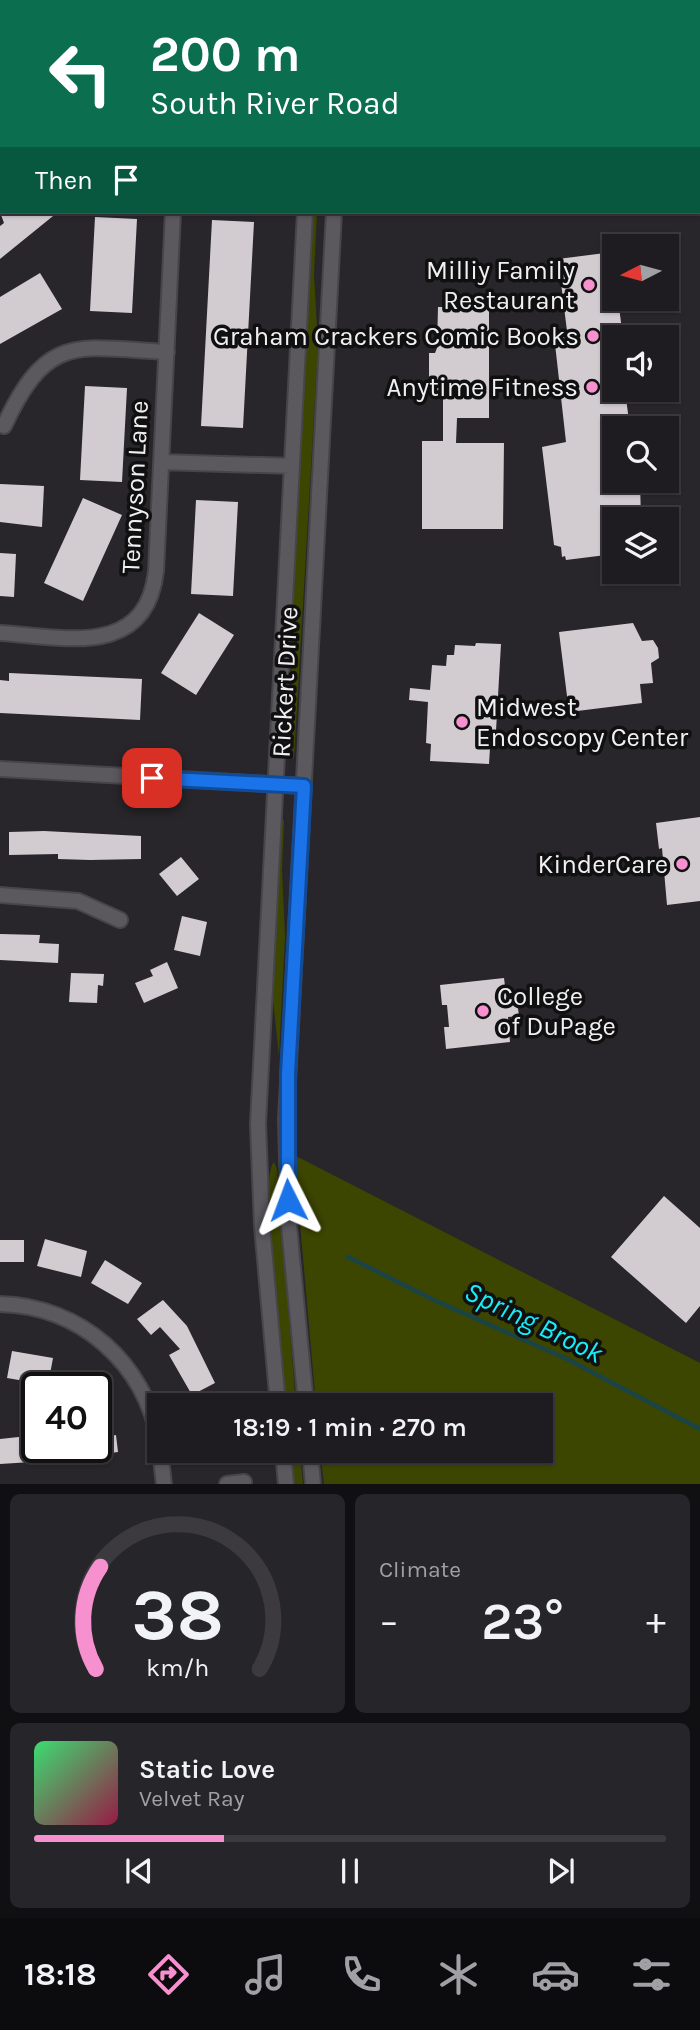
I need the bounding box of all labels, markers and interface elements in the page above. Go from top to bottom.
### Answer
text: 200 m [150,26,301,83]
icon: left [35,28,126,119]
text: South River Road [150,85,400,122]
icon: arrive [107,161,145,199]
text: Then [35,165,93,196]
north arrow [602,234,679,312]
map controls [602,234,679,584]
place label: Milliy Family Restaurant [426,255,575,316]
marker: Milliy Family Restaurant [581,277,597,293]
place label: Graham Crackers Comic Books [213,321,579,352]
button: sound [602,325,679,402]
marker: Graham Crackers Comic Books [585,328,601,344]
place label: Anytime Fitness [386,372,578,403]
marker: Anytime Fitness [584,379,600,395]
street label: Tennyson Lane [115,400,155,574]
button: search [602,416,679,493]
button: layers [602,507,679,584]
street label: Rickert Drive [266,606,304,758]
place label: Midwest Endoscopy Center [476,692,689,753]
marker: Midwest Endoscopy Center [454,714,470,730]
pin [122,748,182,808]
icon: arrive [133,759,171,797]
place label: KinderCare [538,849,668,880]
marker: KinderCare [674,856,690,872]
place label: College of DuPage [497,981,616,1042]
marker: College of DuPage [475,1003,491,1019]
position arrow [251,1163,325,1237]
water label: Spring Brook [459,1274,609,1370]
speed limit sign: 40 [21,1372,112,1463]
text: 18:19 · 1 min · 270 m [233,1412,467,1443]
text: Climate [379,1556,461,1583]
text: 38 [131,1573,224,1658]
text: 23° [481,1591,564,1652]
text: − [379,1599,399,1644]
text: + [646,1599,666,1644]
text: km/h [146,1653,209,1682]
text: Static Love [139,1754,275,1785]
text: Velvet Ray [139,1785,244,1812]
icon: previous [120,1852,158,1890]
icon: pause [331,1852,369,1890]
icon: next [542,1852,580,1890]
icon: directions [144,1950,193,1999]
icon: music [241,1950,290,1999]
icon: phone [337,1950,386,1999]
icon: climate [434,1950,483,1999]
icon: car [531,1950,580,1999]
icon: filters [627,1950,676,1999]
text: 18:18 [24,1956,97,1993]

